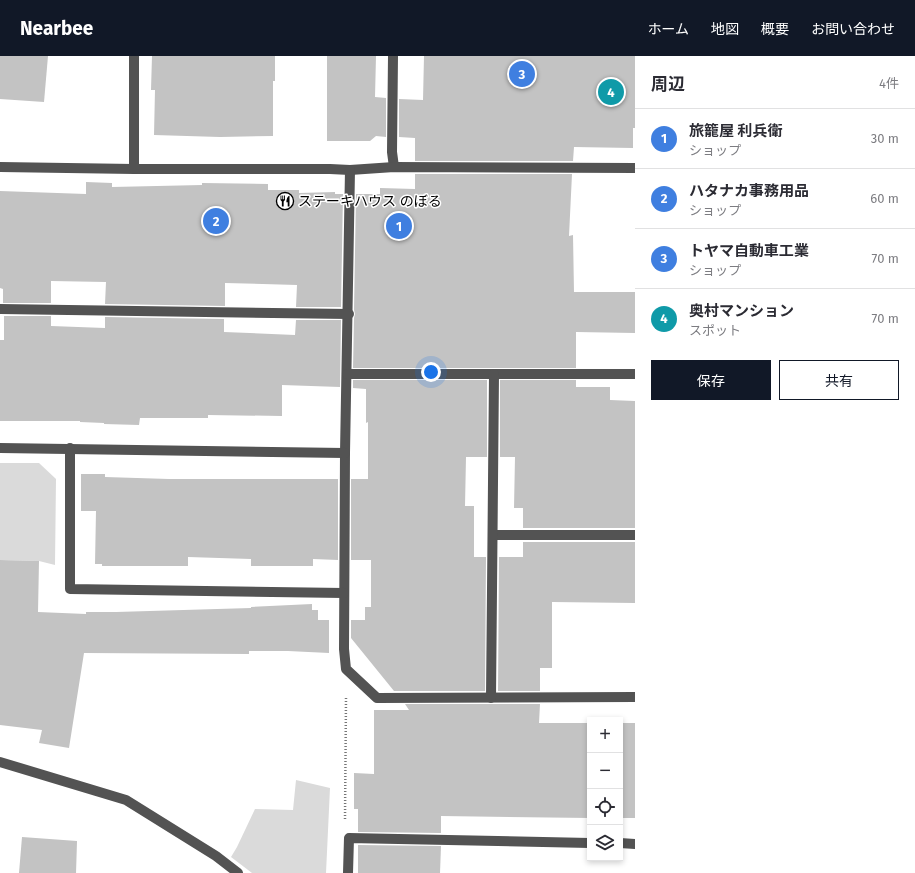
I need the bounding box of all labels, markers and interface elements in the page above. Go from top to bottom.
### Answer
text: Nearbee [20,17,93,40]
text: ホーム [647,21,689,38]
text: 地図 [711,21,739,38]
text: 概要 [761,21,789,38]
text: お問い合わせ [811,21,895,38]
pin: 3 [509,59,535,89]
text: 周辺 [651,74,685,95]
text: 4件 [879,76,899,91]
pin: 4 [598,77,624,107]
text: 旅籠屋 利兵衛 [689,122,783,140]
text: 1 [661,131,667,146]
text: 30 m [871,131,899,146]
text: ショップ [689,143,741,158]
text: ハタナカ事務用品 [689,182,809,200]
restaurant icon: ステーキハウス のぼる [275,191,295,211]
text: 2 [661,191,667,206]
text: 60 m [870,191,899,206]
place label: ステーキハウス のぼる [298,193,442,210]
text: ショップ [689,203,741,218]
pin: 2 [203,206,229,236]
pin: 1 [386,211,412,241]
text: トヤマ自動車工業 [689,242,809,260]
text: 3 [661,251,667,266]
text: 70 m [872,251,899,266]
text: ショップ [689,263,741,278]
text: 奥村マンション [689,302,794,320]
text: 4 [660,311,668,326]
text: 70 m [872,311,899,326]
text: スポット [689,323,741,338]
button: 保存 [651,360,771,400]
button: 共有 [779,360,899,400]
your location [421,362,441,382]
map controls [587,717,623,861]
button: + [587,717,623,753]
button: − [587,753,623,789]
button: locate [587,789,623,825]
button: layers [587,825,623,861]

